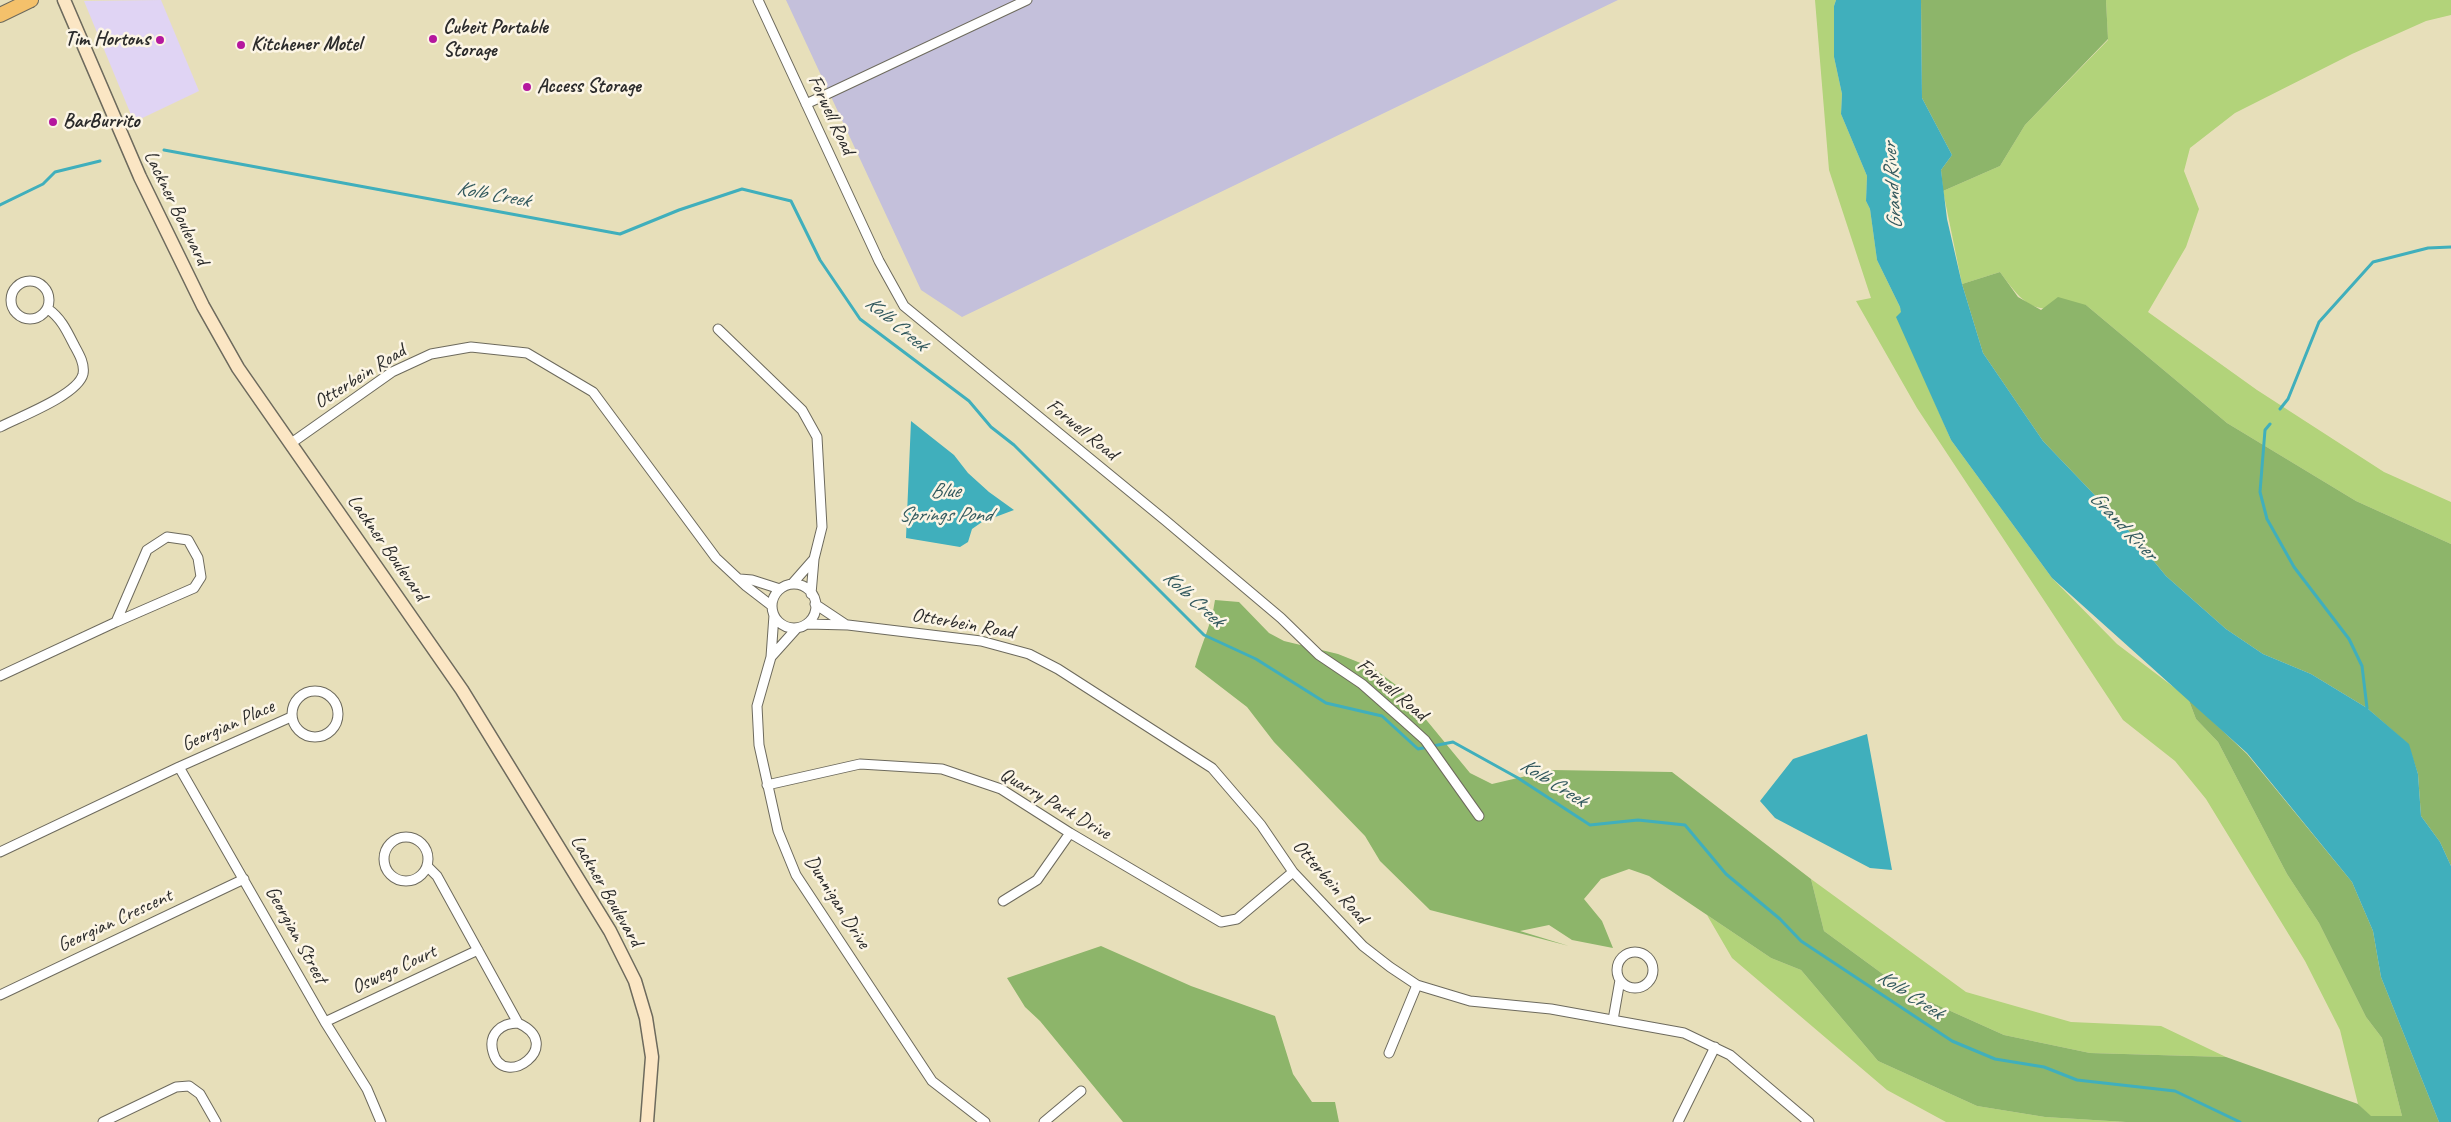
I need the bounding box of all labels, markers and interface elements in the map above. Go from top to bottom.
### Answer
place label: Cubeit Portable Storage [443,16,548,63]
place label: Tim Hortons [65,28,150,52]
place label: Kitchener Motel [251,33,362,57]
marker: Cubeit Portable Storage [427,33,439,45]
marker: Tim Hortons [154,34,166,46]
marker: Kitchener Motel [235,39,247,51]
street label: Forwell Road [802,71,860,159]
place label: Access Storage [537,75,641,99]
marker: Access Storage [521,81,533,93]
place label: BarBurrito [63,110,140,134]
marker: BarBurrito [47,116,59,128]
water label: Grand River [1877,142,1909,230]
street label: Lackner Boulevard [138,147,214,269]
water label: Kolb Creek [455,176,531,214]
water label: Kolb Creek [860,291,932,357]
street label: Otterbein Road [310,339,410,415]
street label: Forwell Road [1041,394,1123,466]
water label: Blue Springs Pond [898,478,992,528]
water label: Grand River [2084,486,2162,566]
street label: Lackner Boulevard [342,490,432,606]
water label: Kolb Creek [1157,565,1229,633]
street label: Otterbein Road [910,603,1016,645]
street label: Forwell Road [1352,654,1432,726]
street label: Georgian Place [178,695,278,757]
water label: Kolb Creek [1515,753,1591,813]
street label: Quarry Park Drive [995,763,1115,845]
street label: Lackner Boulevard [565,831,647,951]
street label: Otterbein Road [1287,835,1373,929]
street label: Dunnigan Drive [799,851,875,953]
street label: Georgian Street [259,882,333,988]
street label: Georgian Crescent [54,884,176,958]
street label: Oswego Court [348,940,440,1000]
water label: Kolb Creek [1872,964,1948,1026]

